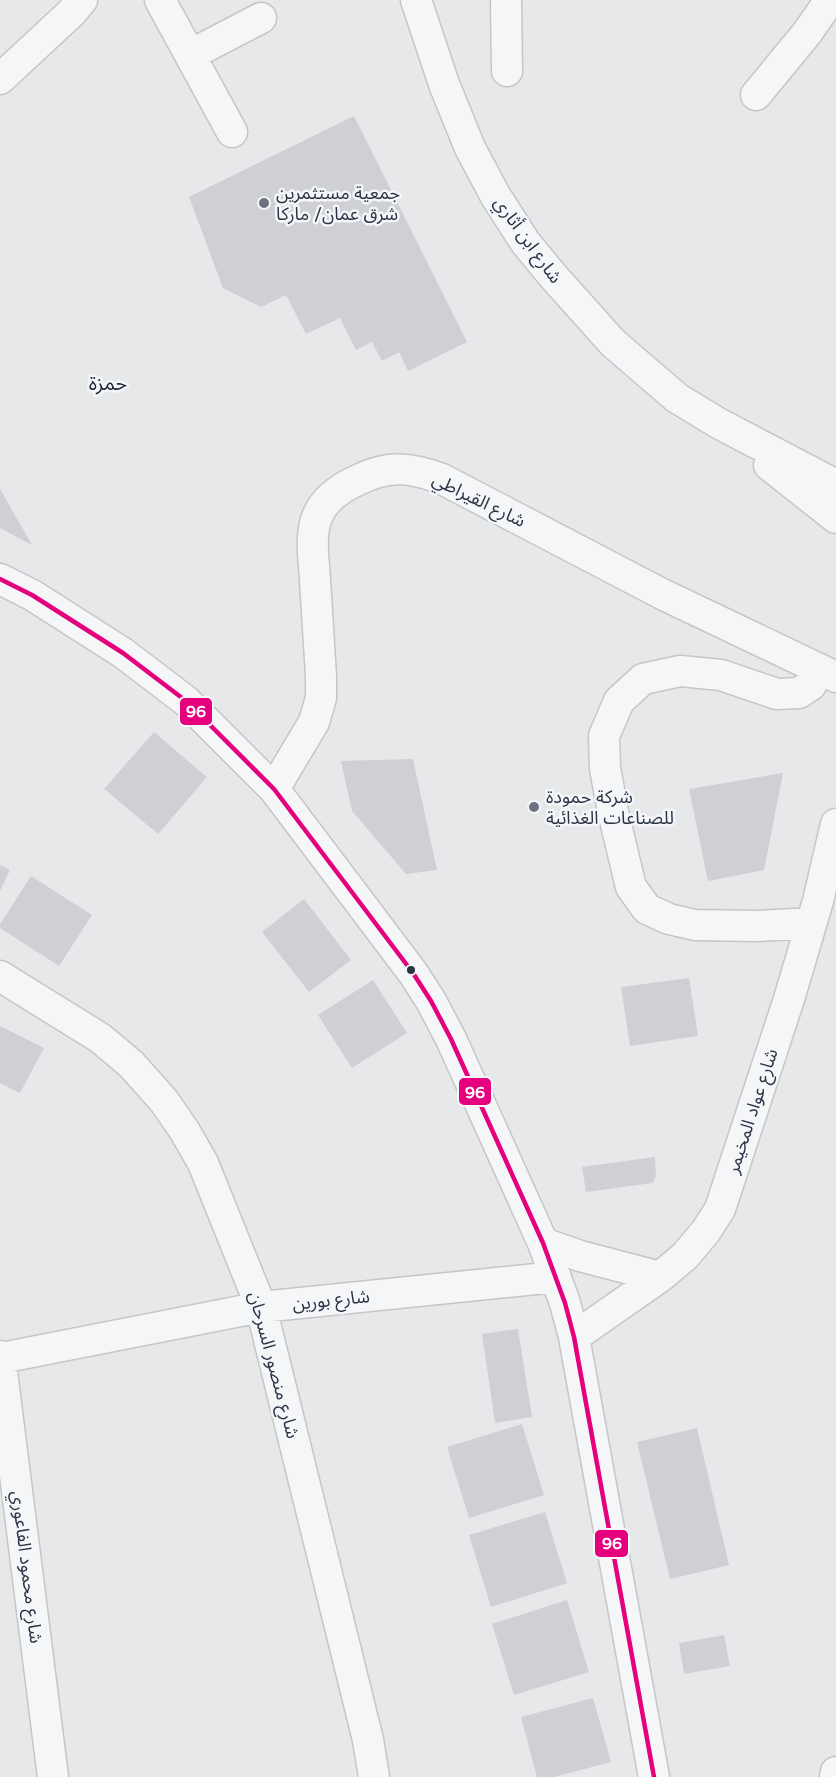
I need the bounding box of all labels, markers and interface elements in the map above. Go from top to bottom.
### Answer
place label: جمعية مستثمرين شرق عمان/ ماركا [276,182,400,225]
street label: شارع ابن أثاري [487,192,567,289]
marker: جمعية مستثمرين شرق عمان/ ماركا [257,196,271,210]
district label: حمزة [89,372,127,396]
street label: شارع القيراطي [428,468,529,535]
line badge: 96 [179,697,213,726]
text: 96 [186,702,206,722]
place label: شركة حمودة للصناعات الغذائية [546,786,674,829]
marker: شركة حمودة للصناعات الغذائية [527,800,541,814]
unlabelled marker [405,964,417,976]
street label: شارع عواد المخيمر [721,1046,785,1178]
line badge: 96 [458,1077,492,1106]
text: 96 [465,1083,485,1103]
street label: شارع بورين [291,1285,371,1318]
street label: شارع منصور السرحان [241,1289,304,1442]
street label: شارع محمود الفاعوري [4,1489,47,1645]
line badge: 96 [594,1529,629,1558]
text: 96 [602,1534,622,1554]

